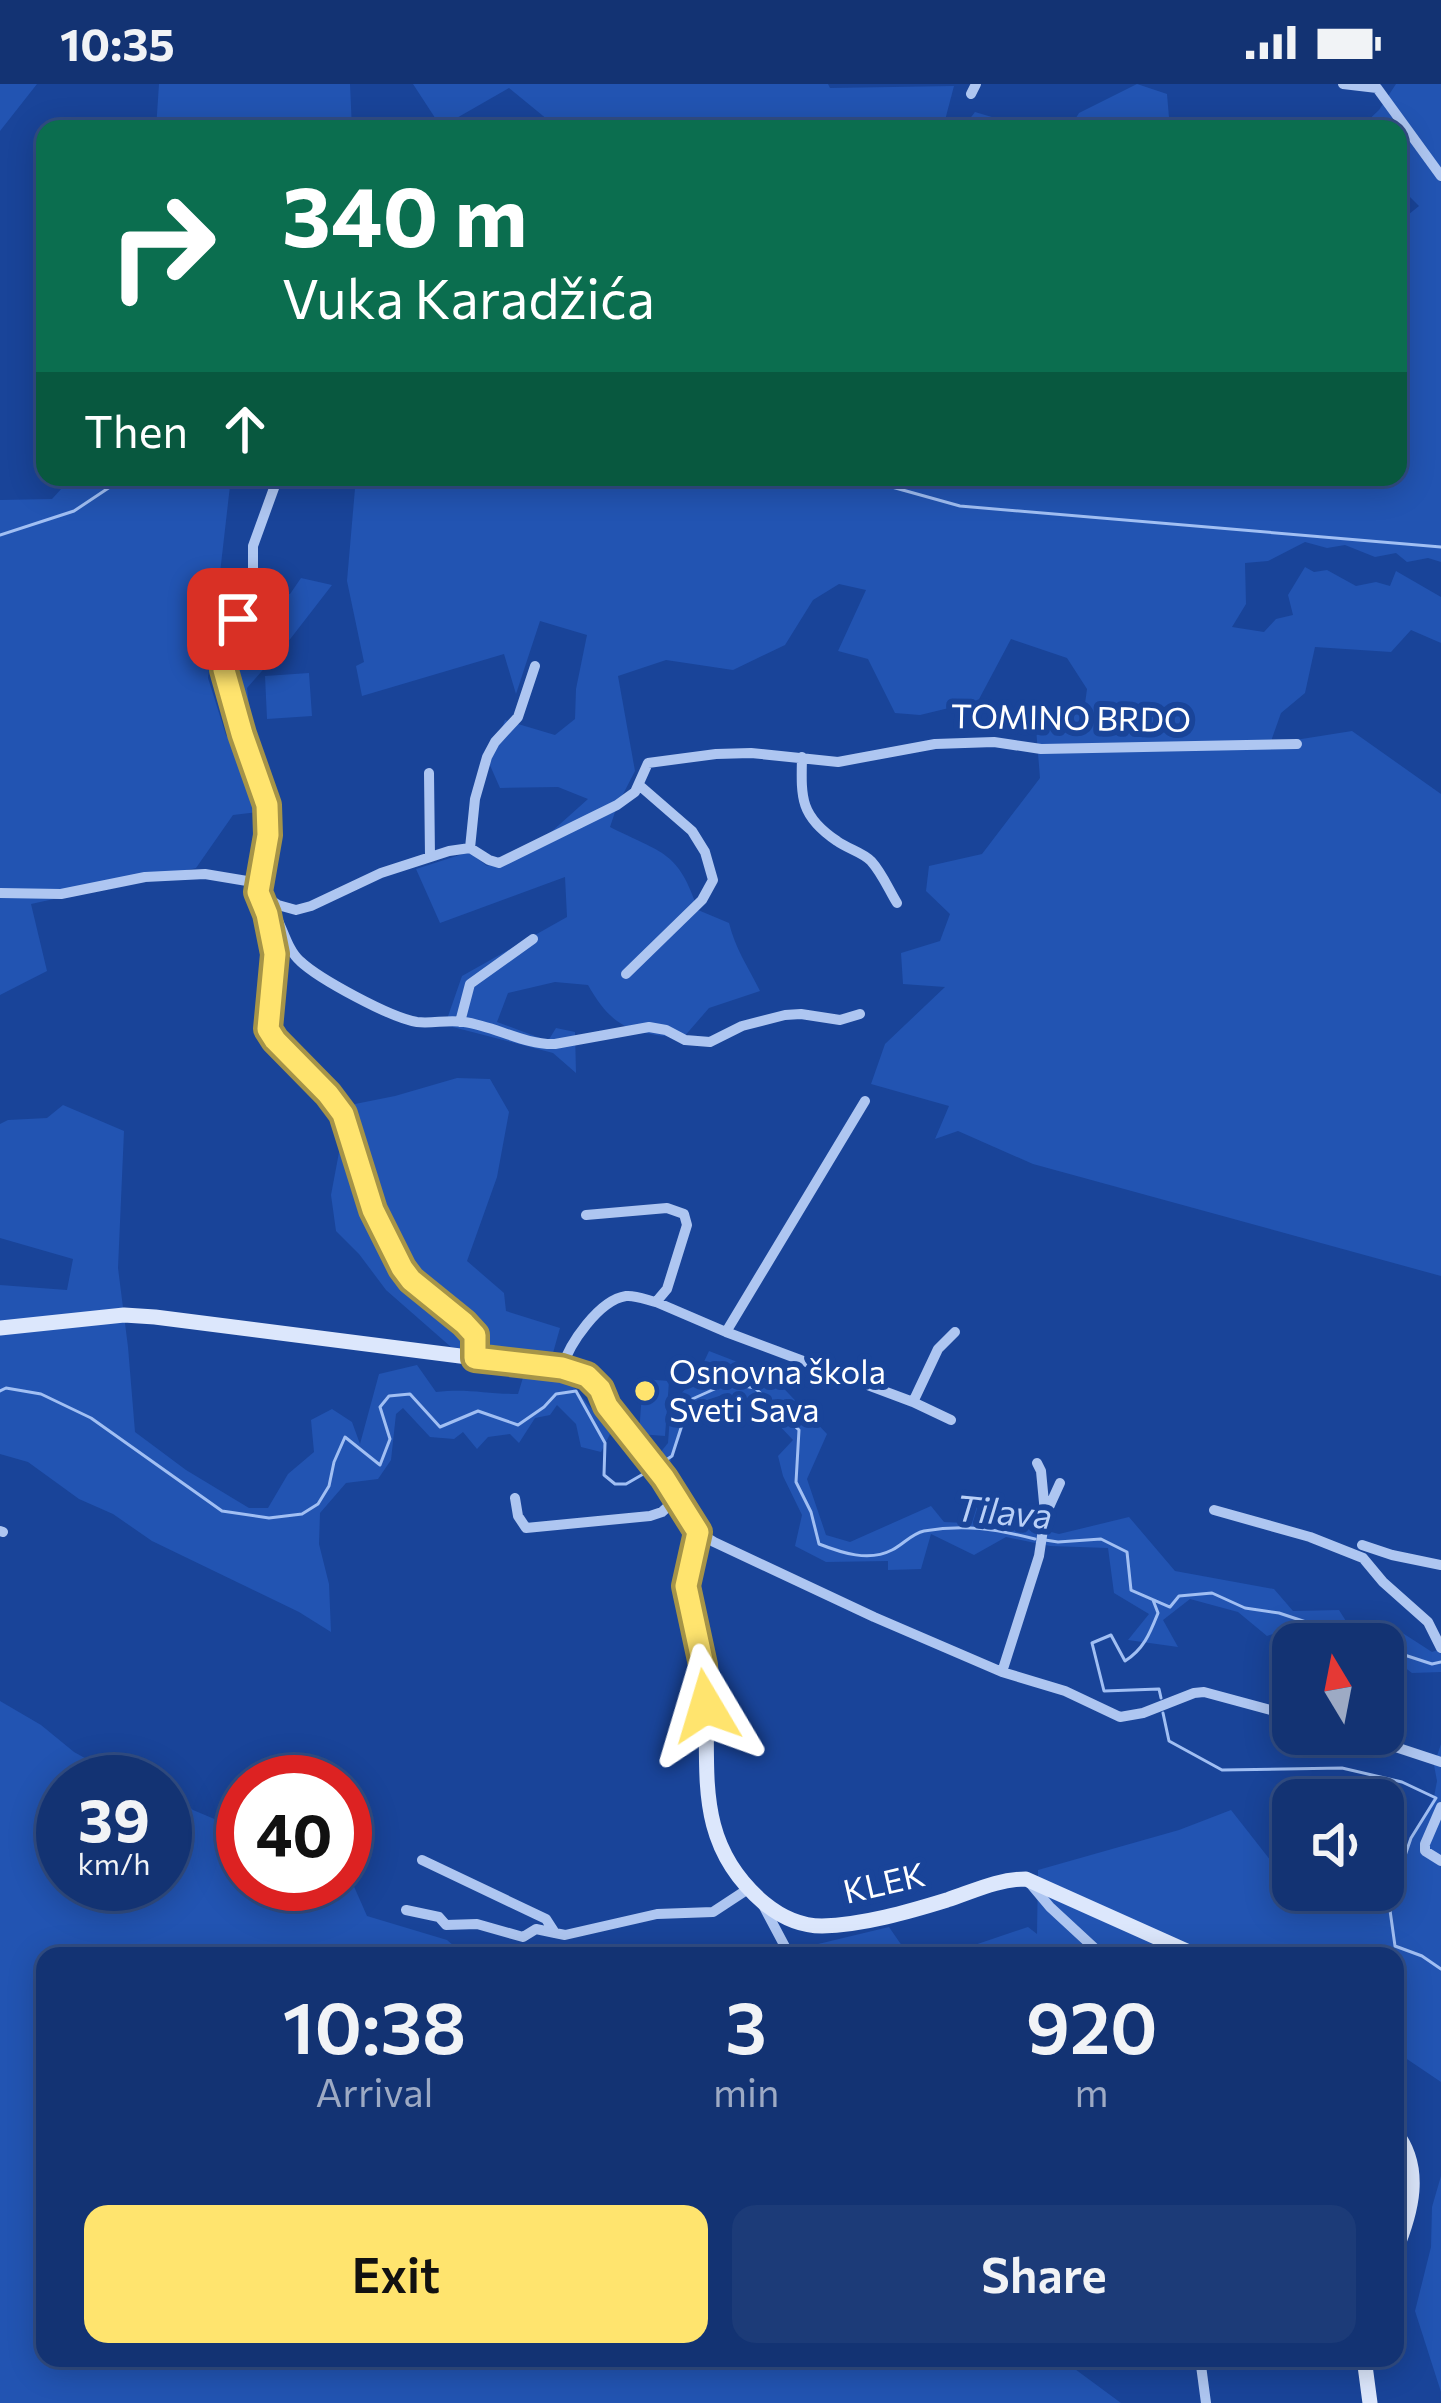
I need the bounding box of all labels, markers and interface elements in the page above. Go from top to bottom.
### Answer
text: 10:35 [60,15,175,70]
text: 340 m [282,162,528,264]
icon: right [84,168,240,324]
text: Vuka Karadžića [282,264,655,330]
icon: ahead [212,396,278,462]
text: Then [84,402,188,457]
pin [187,568,289,670]
icon: arrive [205,586,271,652]
street label: TOMINO BRDO [951,694,1191,739]
place label: Osnovna škola Sveti Sava [669,1350,886,1429]
marker: Osnovna škola Sveti Sava [632,1378,658,1404]
water label: Tilava [954,1484,1054,1536]
north arrow [1272,1623,1404,1755]
map controls [1272,1623,1404,1911]
position arrow [643,1643,769,1769]
speed limit sign: 40 [216,1755,372,1911]
button: sound [1272,1779,1404,1911]
text: 39 [78,1781,150,1854]
text: km/h [78,1844,150,1881]
street label: KLEK [839,1852,929,1911]
text: 10:38 [283,1981,466,2069]
text: 3 [725,1981,767,2069]
text: 920 [1026,1981,1157,2069]
text: Arrival [315,2067,433,2115]
text: min [713,2067,779,2115]
text: m [1075,2067,1109,2115]
button: Exit [84,2205,708,2343]
button: Share [732,2205,1356,2343]

